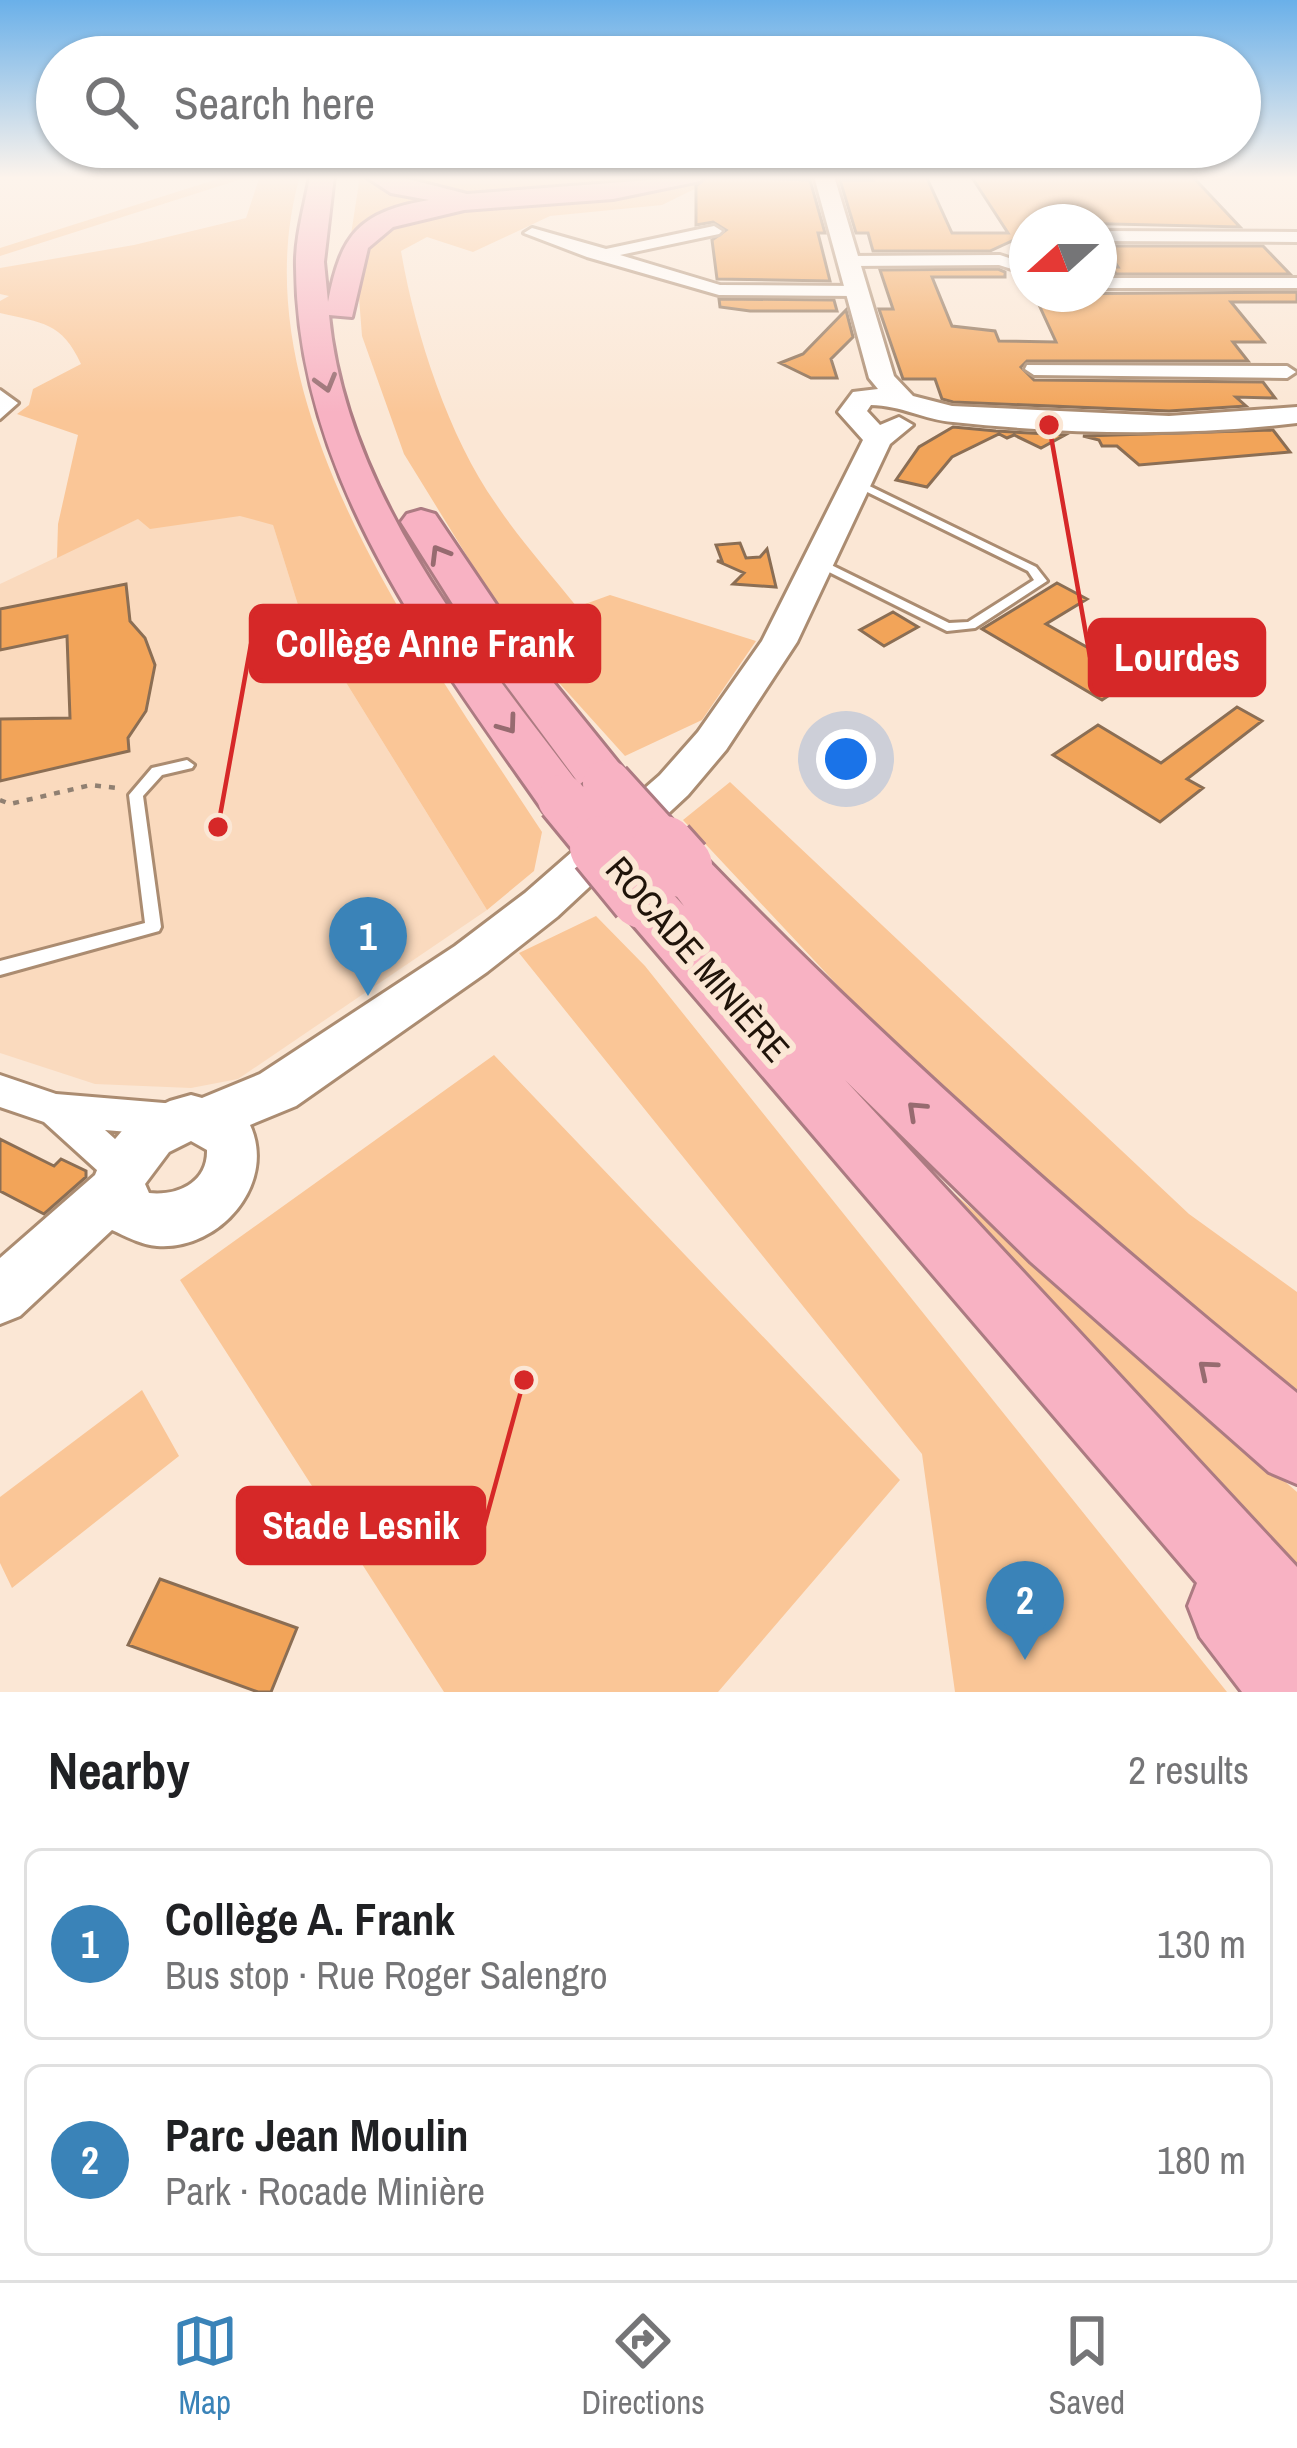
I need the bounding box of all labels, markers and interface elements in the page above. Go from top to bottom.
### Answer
search box [36,36,1261,168]
icon: search [78,69,144,135]
text: Search here [174,72,375,133]
north arrow [1009,204,1117,312]
one-way arrow [311,372,336,393]
one-way arrow [431,545,454,567]
callout: Collège Anne Frank [251,606,599,681]
text: Collège Anne Frank [275,617,575,669]
callout: Lourdes [1090,620,1264,695]
text: Lourdes [1114,631,1240,683]
one-way arrow [494,712,516,734]
your location [816,729,876,789]
street label: ROCADE MINIÈRE [595,846,801,1072]
pin: 1 [329,897,407,996]
one-way arrow [909,1102,930,1124]
one-way arrow [1199,1362,1221,1384]
callout: Stade Lesnik [238,1488,484,1563]
text: Stade Lesnik [262,1499,460,1551]
pin: 2 [986,1561,1064,1660]
text: Nearby [48,1736,190,1805]
text: 2 results [1128,1744,1249,1796]
text: Collège A. Frank [165,1888,455,1949]
text: 1 [81,1918,99,1970]
text: 130 m [1157,1918,1246,1970]
text: Bus stop · Rue Roger Salengro [165,1949,608,2001]
text: Parc Jean Moulin [165,2104,469,2165]
text: 2 [81,2134,99,2186]
text: 180 m [1157,2134,1246,2186]
text: Park · Rocade Minière [165,2165,485,2217]
tab: Map [172,2308,238,2424]
tab: Directions [581,2308,705,2424]
tab: Saved [1048,2308,1125,2424]

